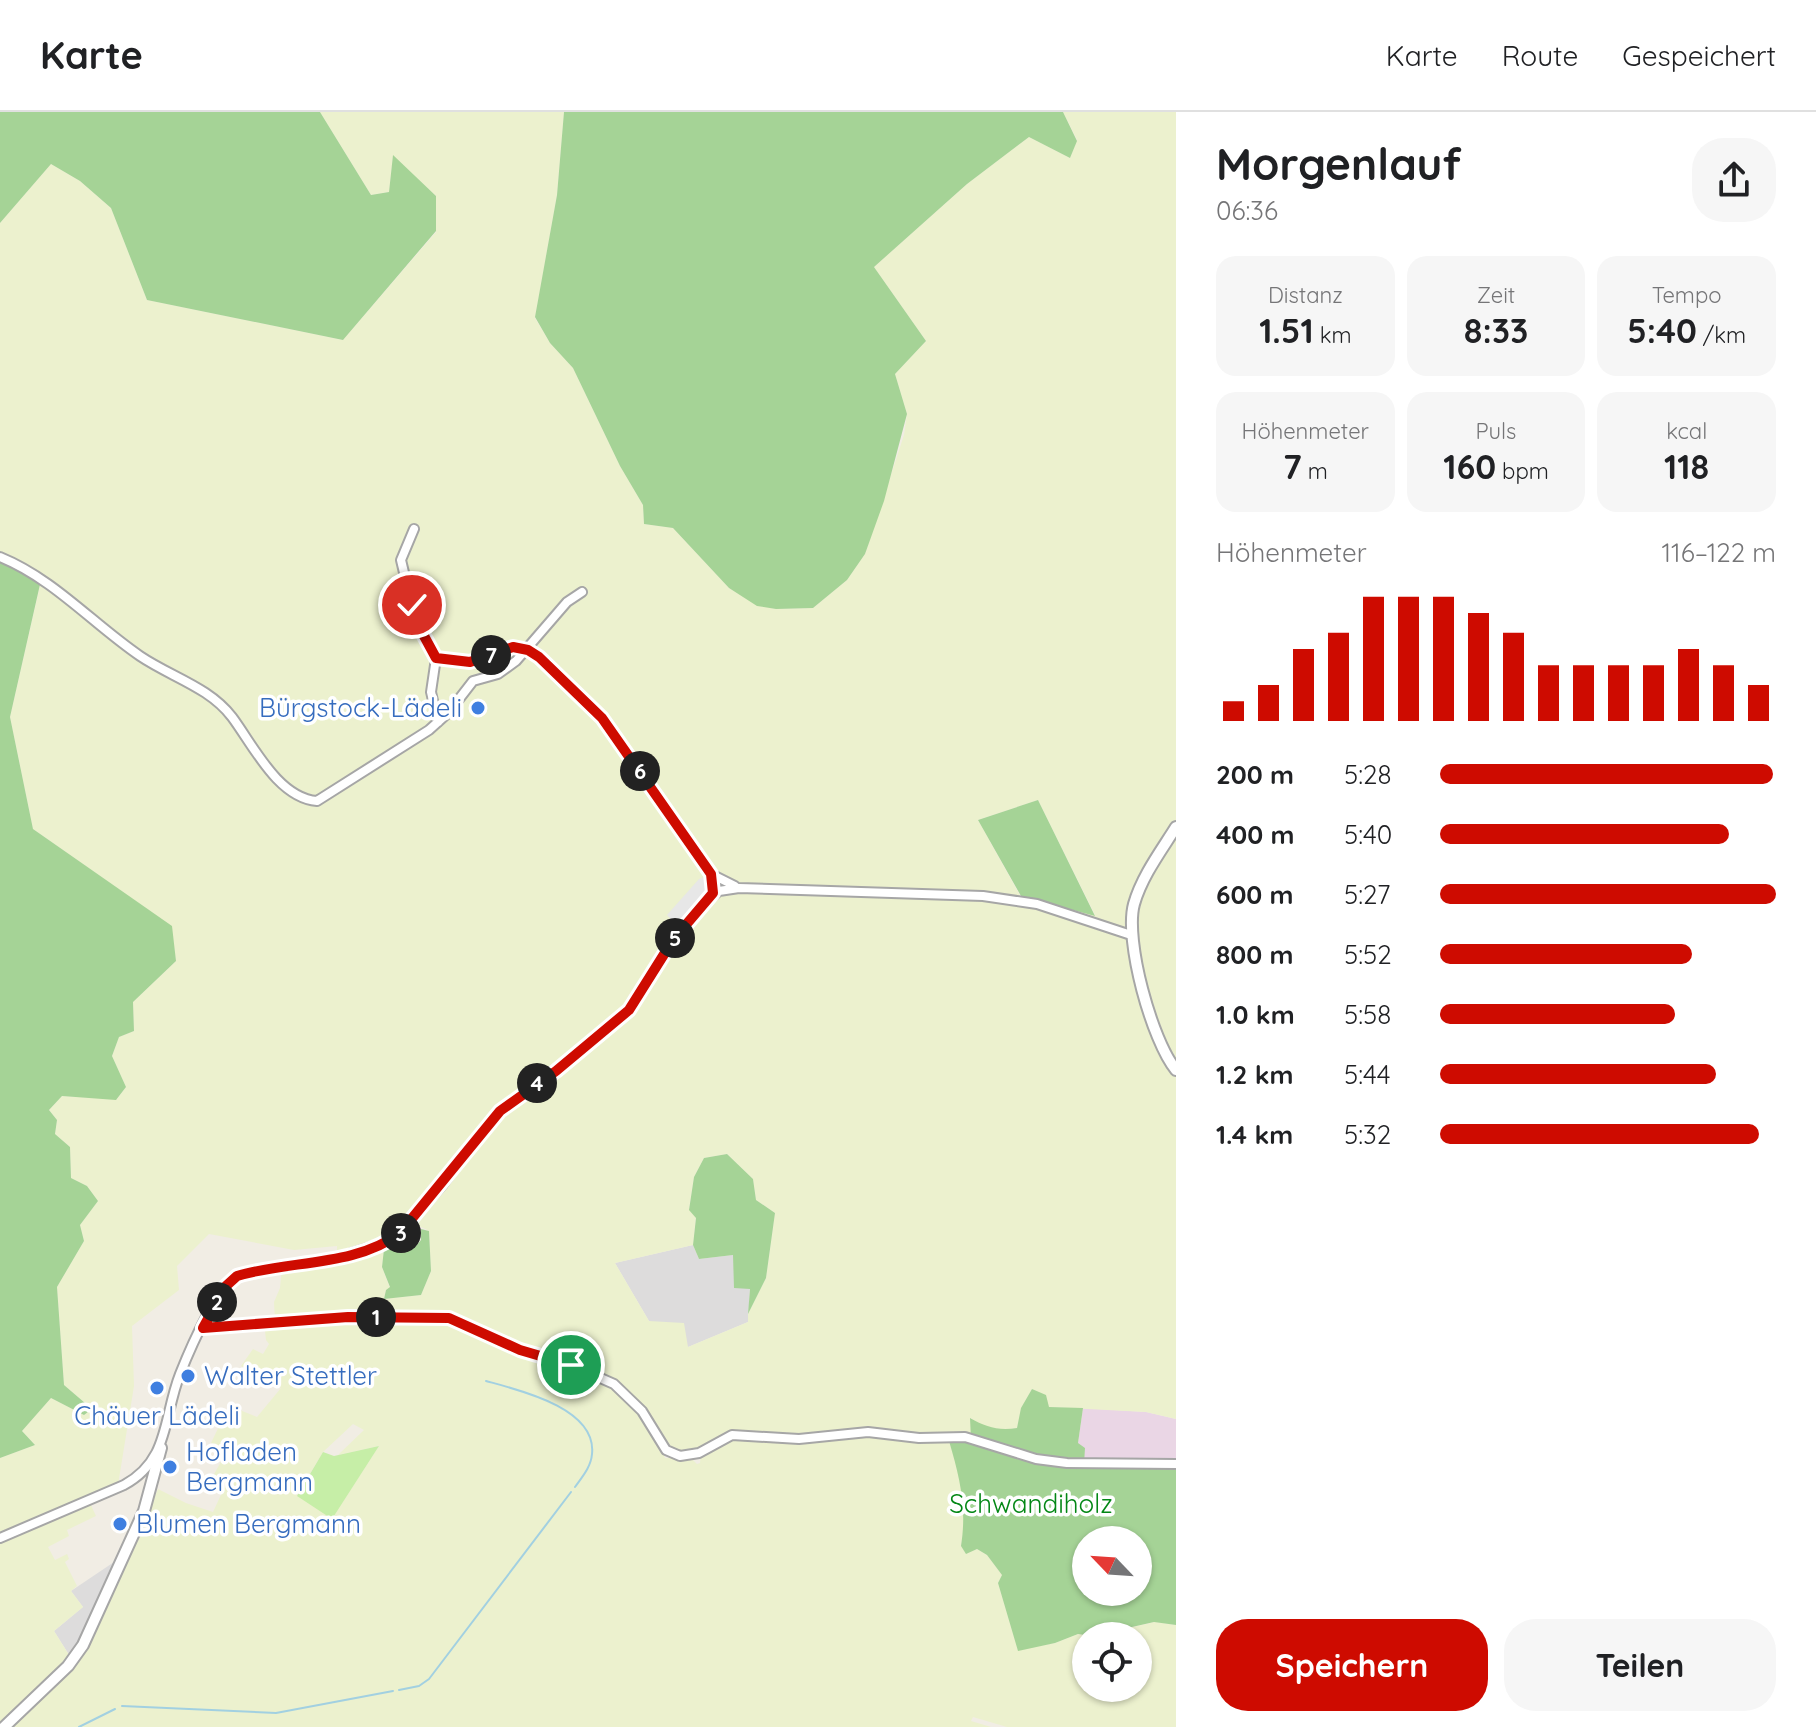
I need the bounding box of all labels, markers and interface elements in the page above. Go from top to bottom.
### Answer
text: Karte [40,31,143,79]
text: Karte [1386,38,1458,73]
text: Route [1502,38,1578,73]
text: Gespeichert [1622,38,1776,73]
text: Morgenlauf [1216,136,1461,191]
button: share [1692,138,1776,222]
text: 06:36 [1216,194,1278,227]
text: Distanz [1268,281,1343,309]
text: Zeit [1477,281,1515,309]
text: Tempo [1652,281,1722,309]
text: 1.51 [1259,309,1314,352]
text: 8:33 [1464,309,1528,352]
text: 5:40 [1627,309,1697,352]
text: km [1314,321,1352,349]
text: /km [1697,321,1746,349]
text: Höhenmeter [1242,417,1369,445]
text: Puls [1476,417,1516,445]
text: kcal [1666,417,1707,445]
text: 7 [1283,445,1302,488]
text: 160 [1443,445,1496,488]
text: 118 [1664,445,1709,488]
text: m [1302,457,1328,485]
text: bpm [1496,457,1549,485]
text: Höhenmeter [1216,536,1367,569]
text: 116–122 m [1662,536,1776,569]
pin [378,571,446,639]
icon: check [390,583,434,627]
pin: 7 [471,635,511,675]
text: 7 [485,641,497,669]
place label: Bürgstock-Lädeli [259,691,462,724]
marker: Bürgstock-Lädeli [469,699,487,717]
pin: 6 [620,751,660,791]
text: 6 [634,757,646,785]
text: 200 m [1216,758,1294,791]
text: 5:28 [1344,758,1391,791]
text: 400 m [1216,818,1294,851]
text: 5:40 [1344,818,1392,851]
text: 600 m [1216,878,1294,911]
text: 5:27 [1344,878,1390,911]
pin: 5 [655,918,695,958]
text: 5 [669,924,681,952]
text: 800 m [1216,938,1293,971]
text: 5:52 [1344,938,1392,971]
text: 1.0 km [1216,998,1295,1031]
text: 5:58 [1344,998,1391,1031]
text: 1.2 km [1216,1058,1293,1091]
text: 5:44 [1344,1058,1390,1091]
pin: 4 [517,1063,557,1103]
text: 4 [531,1069,543,1097]
text: 1.4 km [1216,1118,1293,1151]
text: 5:32 [1344,1118,1391,1151]
pin: 3 [381,1213,421,1253]
text: 3 [395,1219,407,1247]
pin: 2 [197,1282,237,1322]
text: 2 [211,1288,223,1316]
pin: 1 [356,1297,396,1337]
text: 1 [372,1303,380,1331]
pin [537,1331,605,1399]
icon: arrive [549,1343,593,1387]
place label: Walter Stettler [204,1359,377,1392]
marker: Walter Stettler [179,1367,197,1385]
marker: Chäuer Lädeli [148,1379,166,1397]
place label: Chäuer Lädeli [74,1399,240,1432]
place label: Hofladen Bergmann [186,1435,313,1498]
marker: Hofladen Bergmann [161,1458,179,1476]
park label: Schwandiholz [949,1487,1113,1520]
place label: Blumen Bergmann [136,1507,361,1540]
marker: Blumen Bergmann [111,1515,129,1533]
north arrow [1072,1526,1152,1606]
map controls [1072,1526,1152,1702]
button: Speichern [1216,1619,1488,1711]
button: Teilen [1504,1619,1776,1711]
button: locate [1072,1622,1152,1702]

